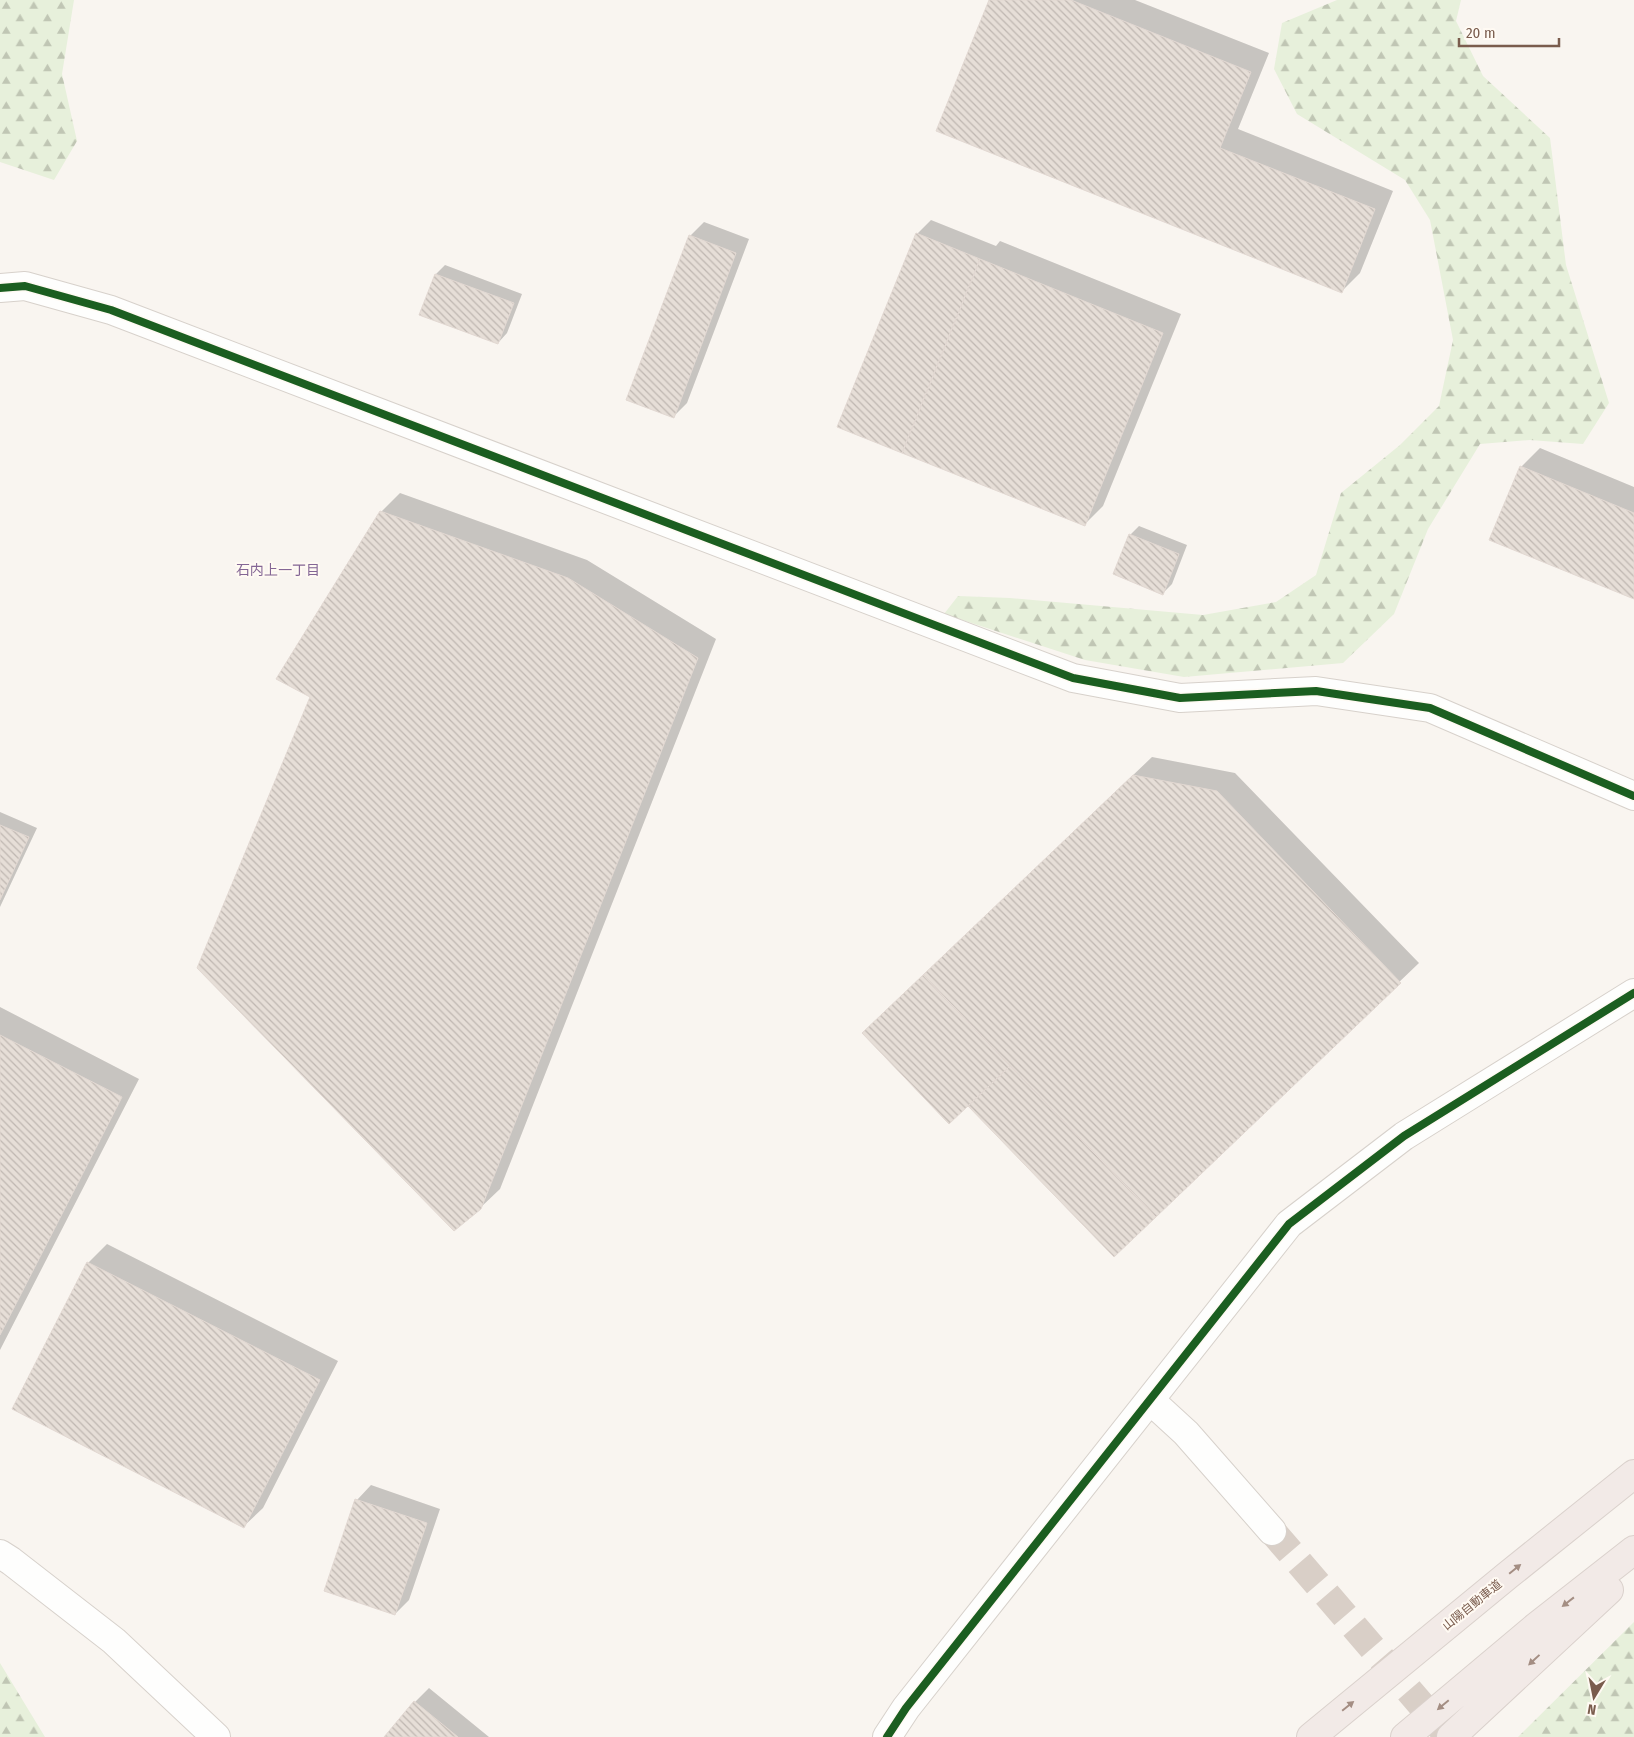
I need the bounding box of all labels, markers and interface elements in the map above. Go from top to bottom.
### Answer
scale bar [1459,15,1559,47]
text: 20 m [1466,24,1496,42]
district label: 石内上一丁目 [236,562,320,579]
one-way arrow [1508,1564,1521,1575]
street label: 山陽自動車道 [1440,1577,1504,1633]
one-way arrow [1561,1597,1575,1607]
one-way arrow [1528,1654,1540,1666]
north arrow [1569,1672,1619,1722]
one-way arrow [1342,1700,1354,1712]
one-way arrow [1436,1700,1449,1711]
text: N [1586,1700,1597,1718]

